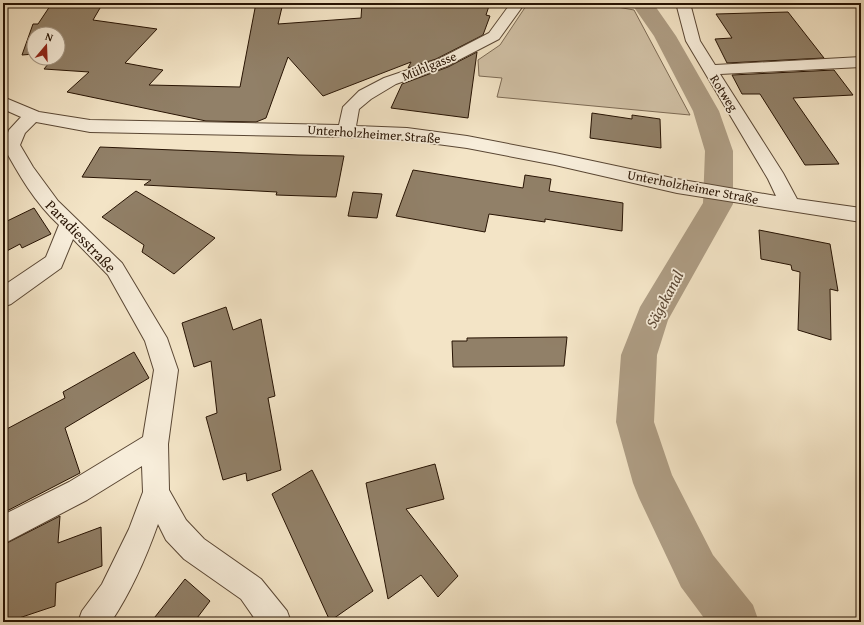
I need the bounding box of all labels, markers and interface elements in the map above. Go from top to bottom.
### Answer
north arrow [26,26,66,66]
text: N [43,28,56,46]
street label: Mühlgasse [399,46,459,86]
street label: Rotweg [705,71,743,116]
street label: Unterholzheimer Straße [307,120,441,148]
street label: Unterholzheimer Straße [626,165,760,209]
street label: Paradiesstraße [41,195,121,277]
water label: Sägekanal [639,266,689,332]

